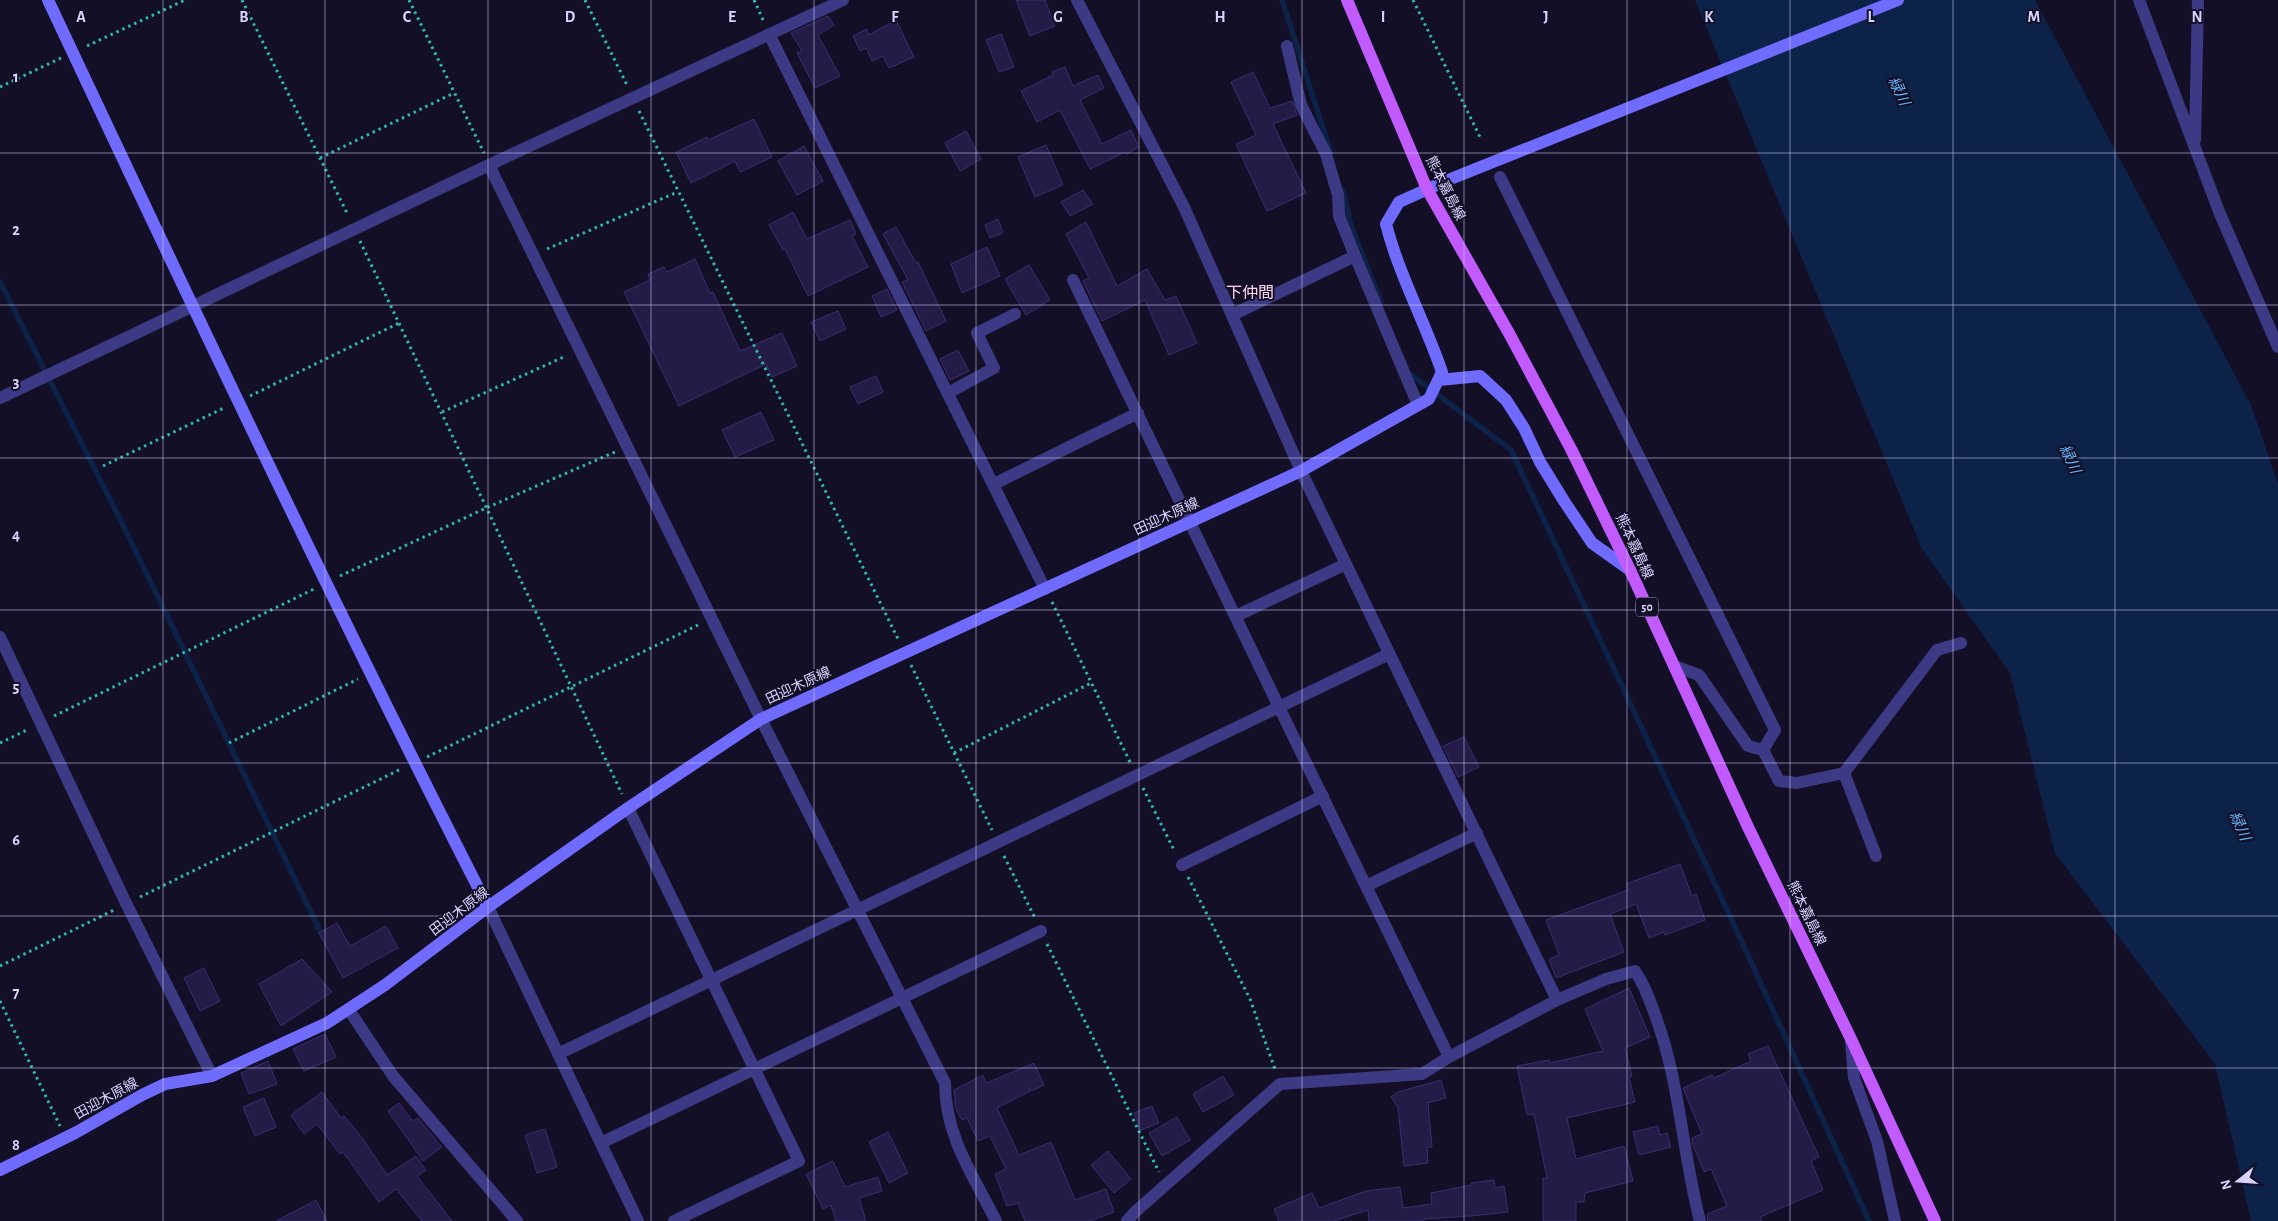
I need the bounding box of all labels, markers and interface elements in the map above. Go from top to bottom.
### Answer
text: A [76,9,86,25]
text: B [239,9,249,25]
text: C [403,9,412,25]
text: D [565,9,576,25]
text: E [728,9,736,25]
text: F [891,9,899,25]
text: G [1053,9,1063,25]
text: H [1214,9,1226,25]
text: I [1381,9,1385,25]
text: J [1543,9,1549,25]
text: K [1704,9,1714,25]
text: L [1868,9,1875,25]
text: M [2028,9,2040,25]
text: N [2191,9,2203,25]
text: 1 [13,69,19,85]
water label: 緑川 [1885,74,1913,110]
street label: 熊本嘉島線 [1423,153,1469,223]
text: 2 [12,222,20,238]
district label: 下仲間 [1226,284,1274,301]
text: 3 [13,374,20,390]
water label: 緑川 [2056,442,2084,478]
street label: 田迎木原線 [1131,495,1201,538]
street label: 熊本嘉島線 [1613,511,1657,581]
text: 4 [12,527,20,543]
road number: 50 [1636,598,1658,616]
street label: 田迎木原線 [763,664,833,707]
text: 5 [13,679,20,695]
water label: 緑川 [2227,809,2254,845]
text: 6 [12,832,20,848]
street label: 熊本嘉島線 [1784,878,1830,948]
street label: 田迎木原線 [427,884,492,938]
text: 7 [13,985,20,1001]
street label: 田迎木原線 [72,1075,140,1122]
text: 8 [12,1137,20,1153]
north arrow [2213,1156,2263,1206]
text: N [2218,1178,2235,1191]

